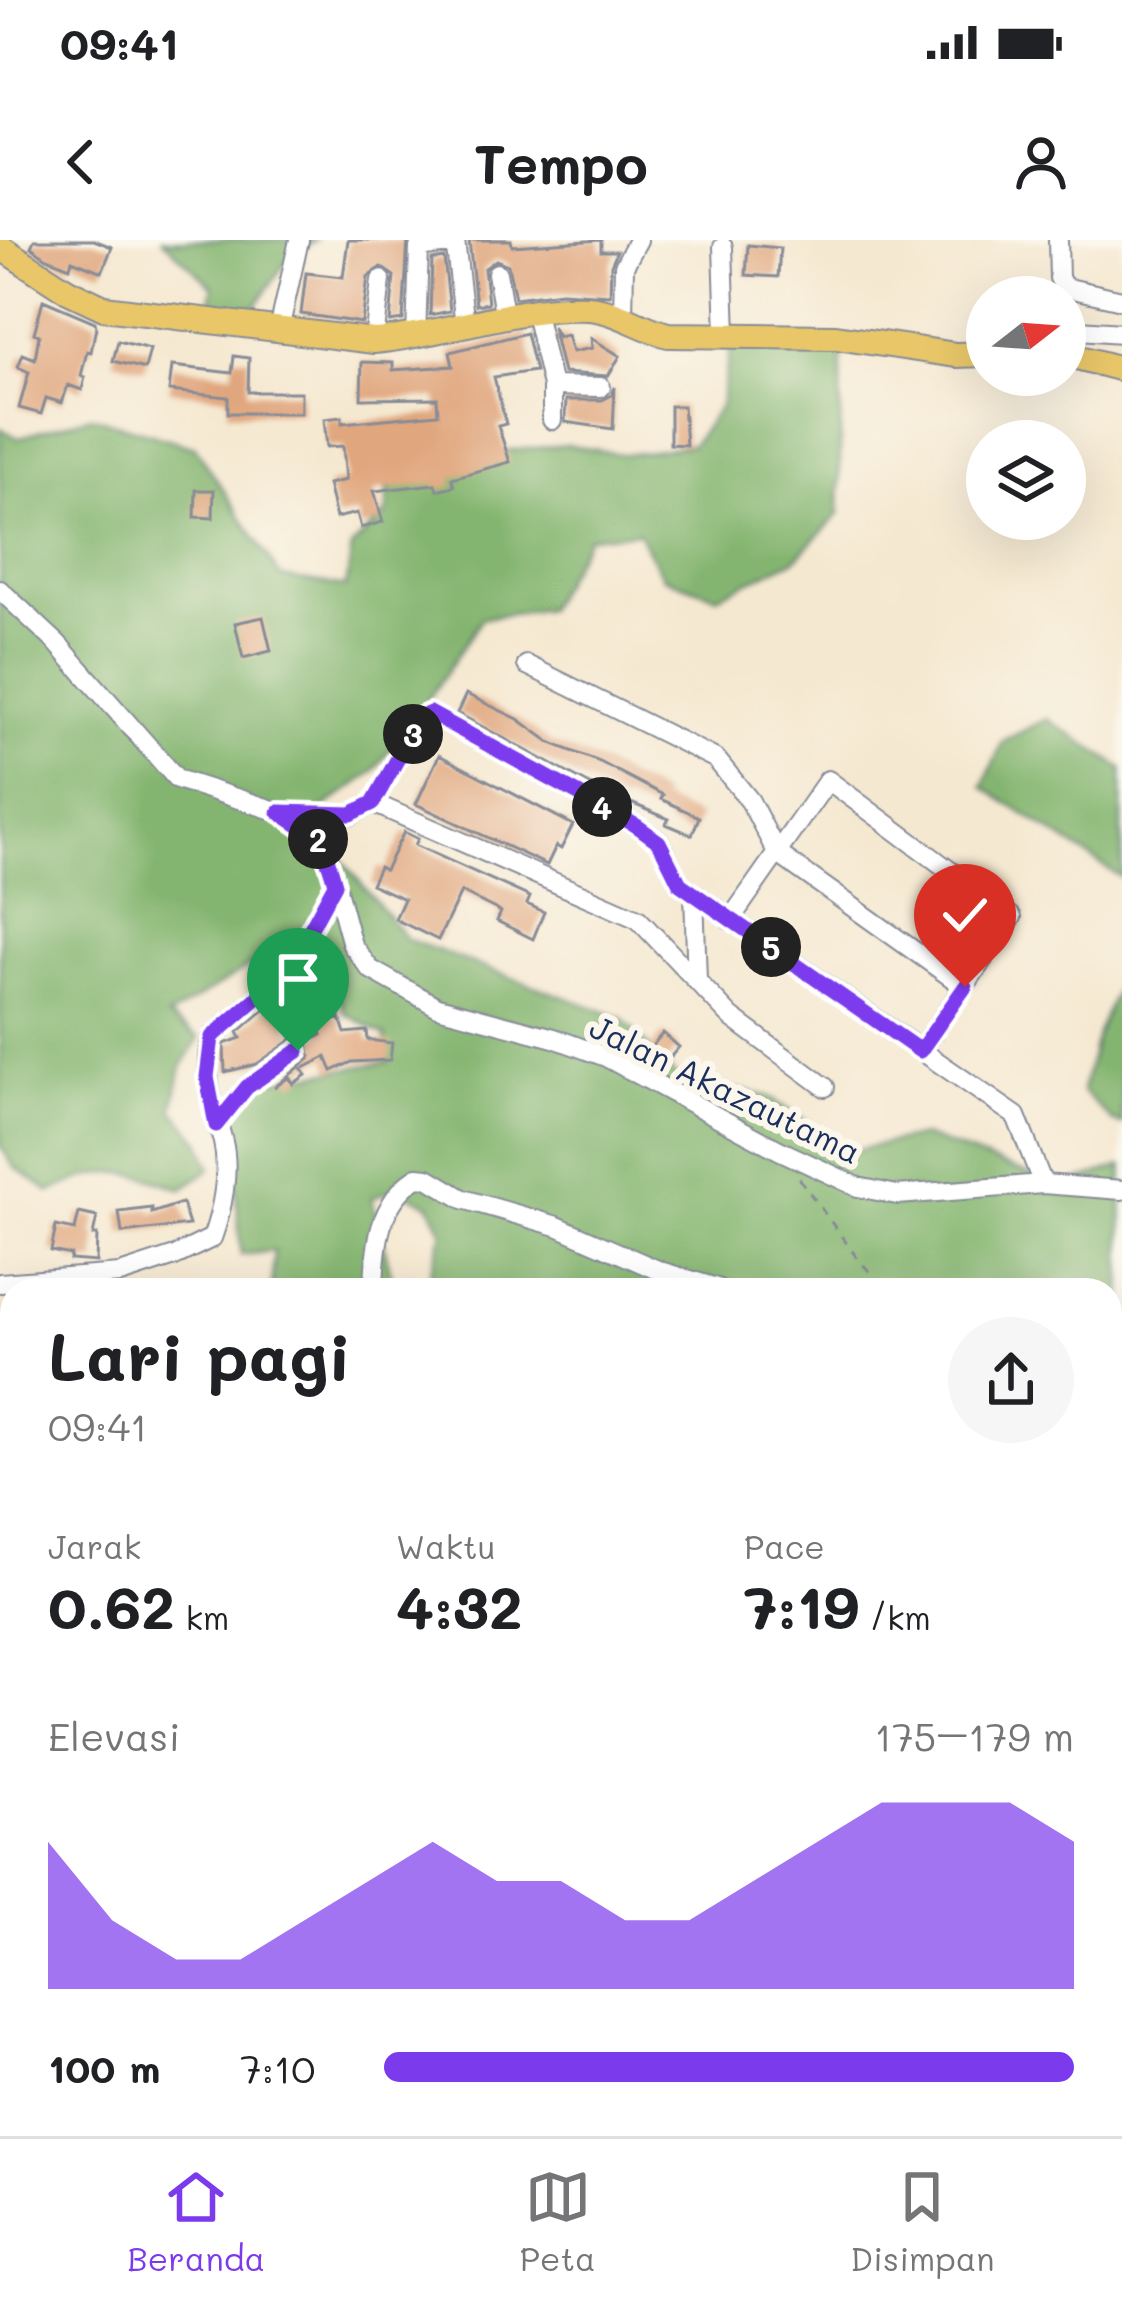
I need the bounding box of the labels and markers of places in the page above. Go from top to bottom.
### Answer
pin: 3 [383,704,443,764]
pin: 4 [572,777,632,837]
pin: 2 [288,809,348,869]
pin [914,864,1016,987]
pin: 5 [741,917,801,977]
pin [247,928,349,1051]

